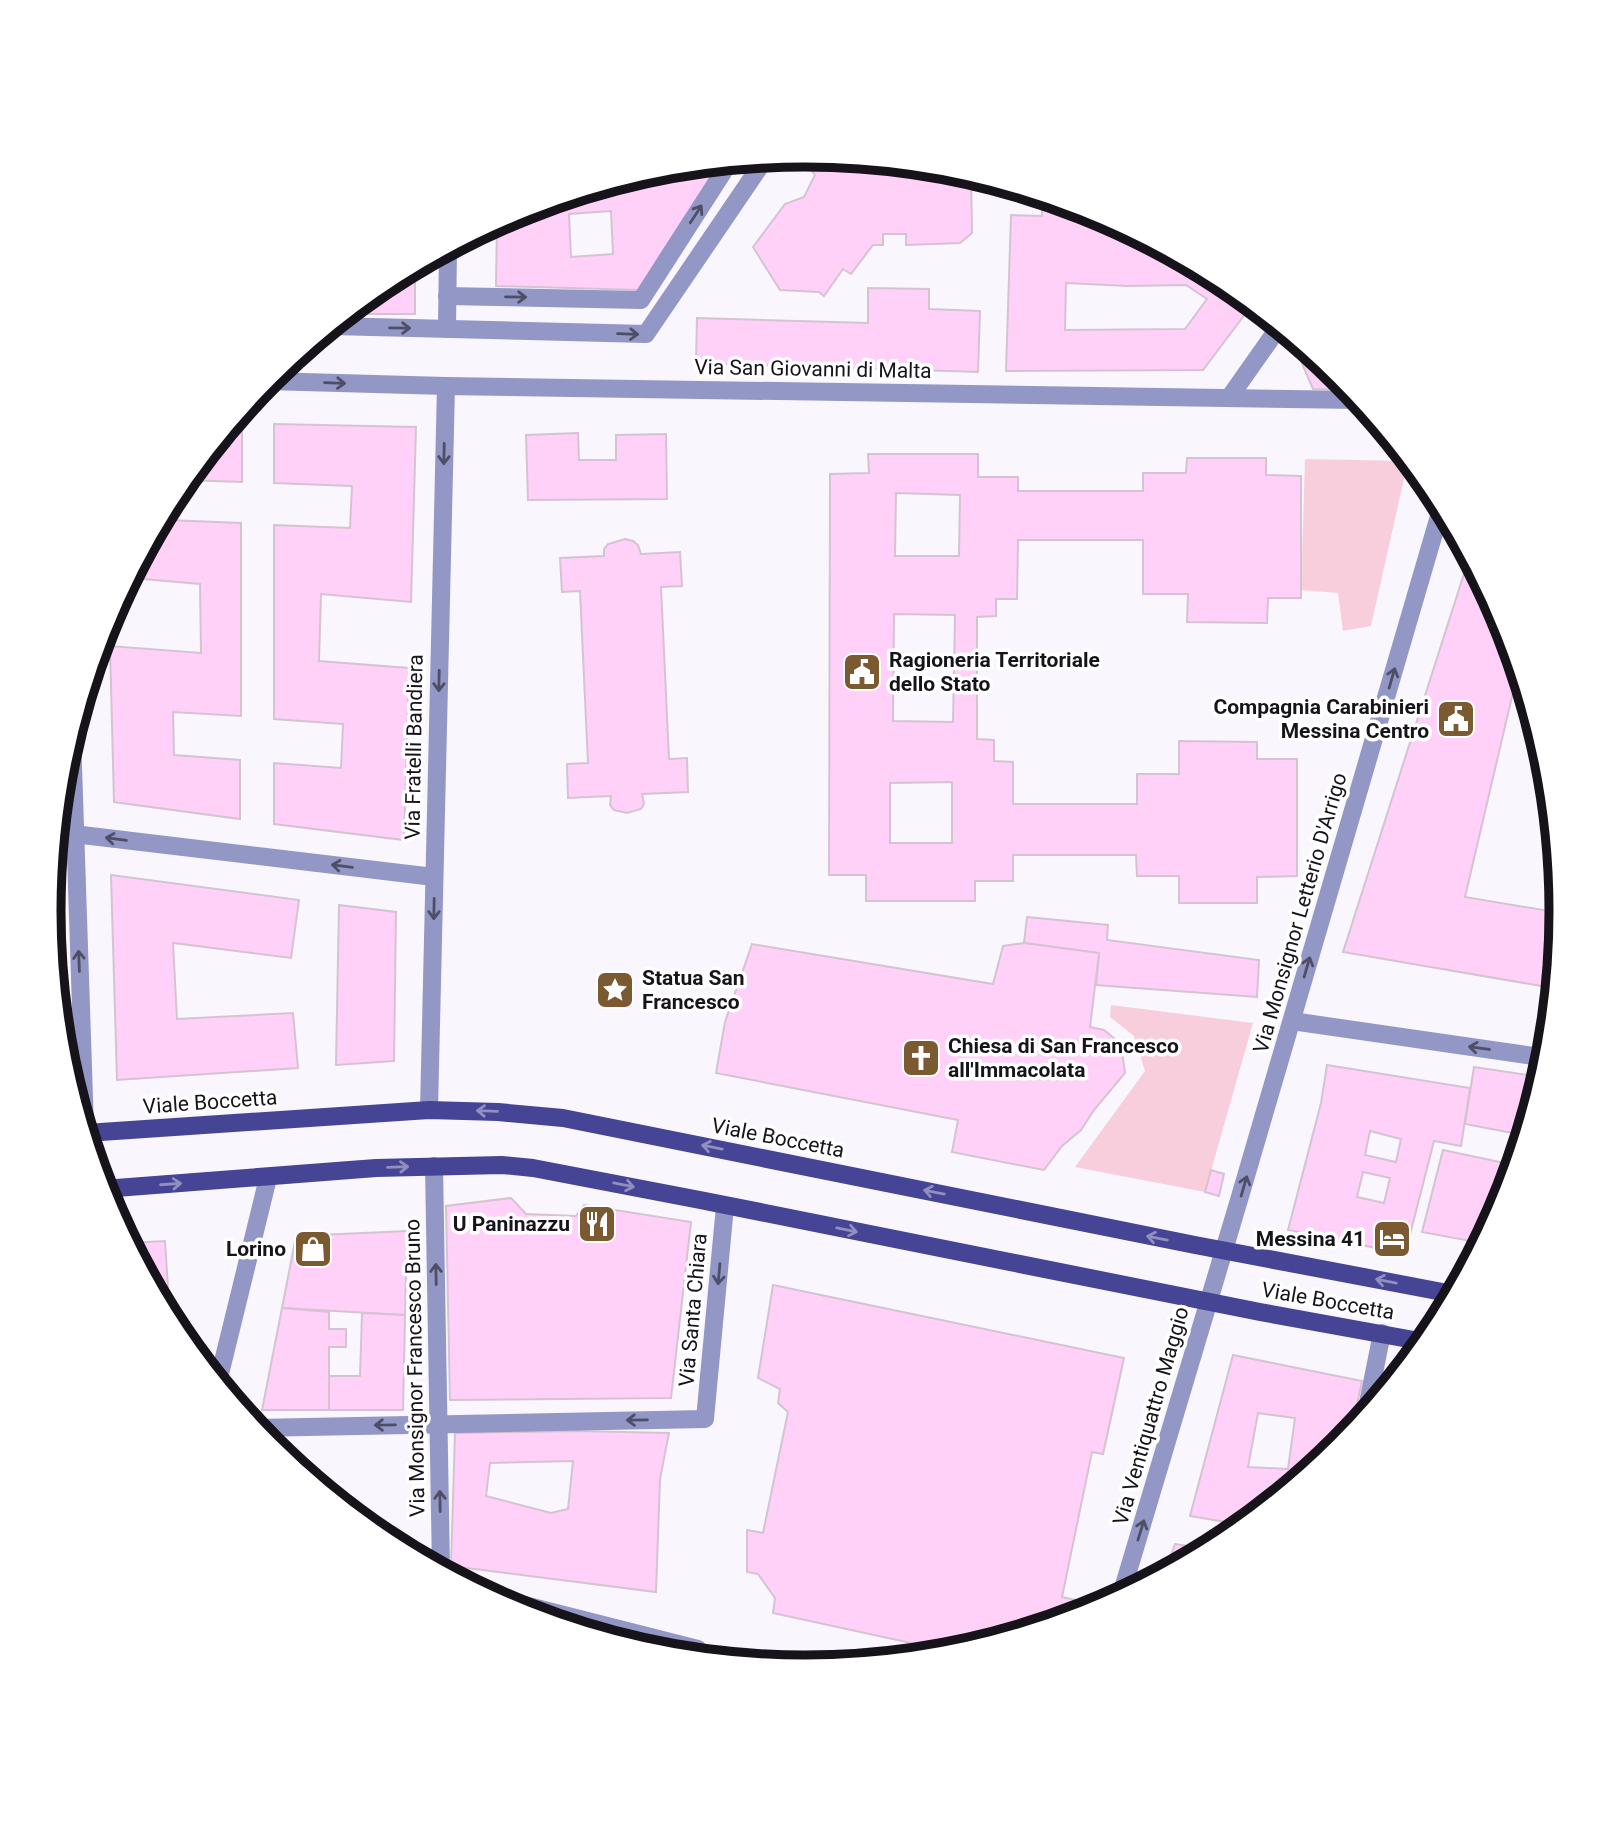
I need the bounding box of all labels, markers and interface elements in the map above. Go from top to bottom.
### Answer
one-way arrow [688,205,703,224]
one-way arrow [504,291,527,304]
one-way arrow [388,321,411,334]
one-way arrow [616,327,639,341]
street label: Via San Giovanni di Malta [694,355,932,383]
one-way arrow [324,376,347,389]
one-way arrow [437,442,451,465]
place label: Ragioneria Territoriale dello Stato [889,648,1100,696]
public building icon: Ragioneria Territoriale dello Stato [841,651,883,693]
street label: Via Fratelli Bandiera [400,654,428,840]
one-way arrow [1386,667,1399,689]
one-way arrow [432,670,445,693]
place label: Compagnia Carabinieri Messina Centro [1214,695,1429,743]
public building icon: Compagnia Carabinieri Messina Centro [1435,698,1477,740]
street label: Via Monsignor Letterio D'Arrigo [1248,770,1352,1056]
one-way arrow [105,833,128,846]
one-way arrow [331,859,354,872]
one-way arrow [427,897,440,920]
one-way arrow [73,950,86,973]
one-way arrow [1302,956,1315,978]
place label: Statua San Francesco [642,966,745,1014]
place icon: Statua San Francesco [594,969,636,1011]
place label: Chiesa di San Francesco all'Immacolata [948,1034,1179,1082]
church icon: Chiesa di San Francesco all'Immacolata [900,1037,942,1079]
one-way arrow [1468,1041,1491,1054]
street label: Viale Boccetta [142,1085,278,1119]
one-way arrow [476,1105,499,1118]
street label: Viale Boccetta [710,1113,846,1163]
one-way arrow [701,1140,723,1154]
one-way arrow [386,1161,409,1174]
one-way arrow [1238,1175,1251,1197]
one-way arrow [159,1178,182,1191]
one-way arrow [612,1179,635,1192]
one-way arrow [923,1185,946,1199]
restaurant icon: U Paninazzu [576,1203,618,1245]
place label: U Paninazzu [453,1212,570,1236]
hotel icon: Messina 41 [1371,1218,1413,1260]
street label: Via Monsignor Francesco Bruno [400,1219,430,1517]
one-way arrow [835,1224,858,1238]
place label: Messina 41 [1256,1227,1365,1251]
shop icon: Lorino [292,1228,334,1270]
one-way arrow [1146,1230,1169,1244]
street label: Via Santa Chiara [674,1232,712,1388]
place label: Lorino [226,1237,286,1261]
one-way arrow [712,1262,725,1284]
one-way arrow [429,1263,443,1286]
one-way arrow [1375,1274,1398,1288]
street label: Viale Boccetta [1260,1277,1396,1325]
street label: Via Ventiquattro Maggio [1108,1304,1194,1528]
one-way arrow [626,1414,649,1427]
one-way arrow [374,1418,397,1432]
one-way arrow [433,1490,447,1513]
one-way arrow [1135,1519,1148,1541]

